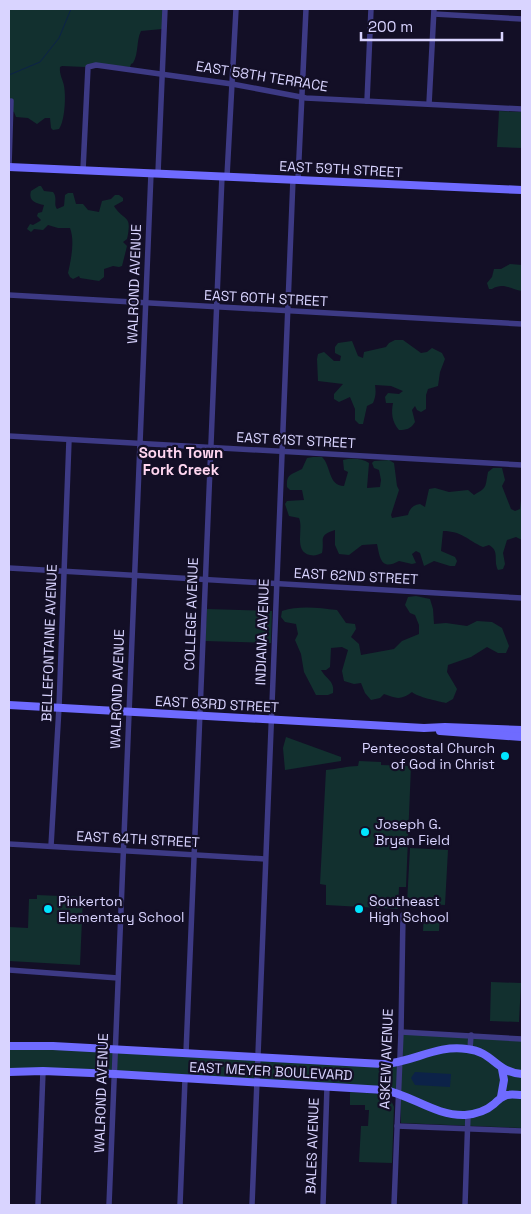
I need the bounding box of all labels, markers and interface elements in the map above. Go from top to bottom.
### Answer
scale bar [361,10,502,42]
text: 200 m [368,17,413,36]
street label: EAST 58TH TERRACE [195,57,329,95]
street label: EAST 59TH STREET [279,157,403,181]
street label: WALROND AVENUE [123,224,145,344]
street label: EAST 60TH STREET [204,286,328,310]
street label: EAST 61ST STREET [236,428,356,452]
district label: South Town Fork Creek [139,443,223,479]
street label: COLLEGE AVENUE [180,557,202,671]
street label: BELLEFONTAINE AVENUE [37,564,61,722]
street label: EAST 62ND STREET [293,564,419,588]
street label: INDIANA AVENUE [251,578,273,686]
street label: WALROND AVENUE [106,629,128,749]
street label: EAST 63RD STREET [154,692,280,716]
place label: Pentecostal Church of God in Christ [362,739,495,773]
marker: Pentecostal Church of God in Christ [499,750,511,762]
place label: Joseph G. Bryan Field [375,815,450,849]
marker: Joseph G. Bryan Field [359,826,371,838]
street label: EAST 64TH STREET [76,827,200,851]
place label: Pinkerton Elementary School [58,892,184,926]
place label: Southeast High School [369,892,449,926]
marker: Pinkerton Elementary School [42,903,54,915]
marker: Southeast High School [353,903,365,915]
street label: ASKEW AVENUE [375,1008,397,1110]
street label: WALROND AVENUE [90,1033,112,1153]
street label: EAST MEYER BOULEVARD [189,1058,353,1084]
street label: BALES AVENUE [301,1097,323,1195]

